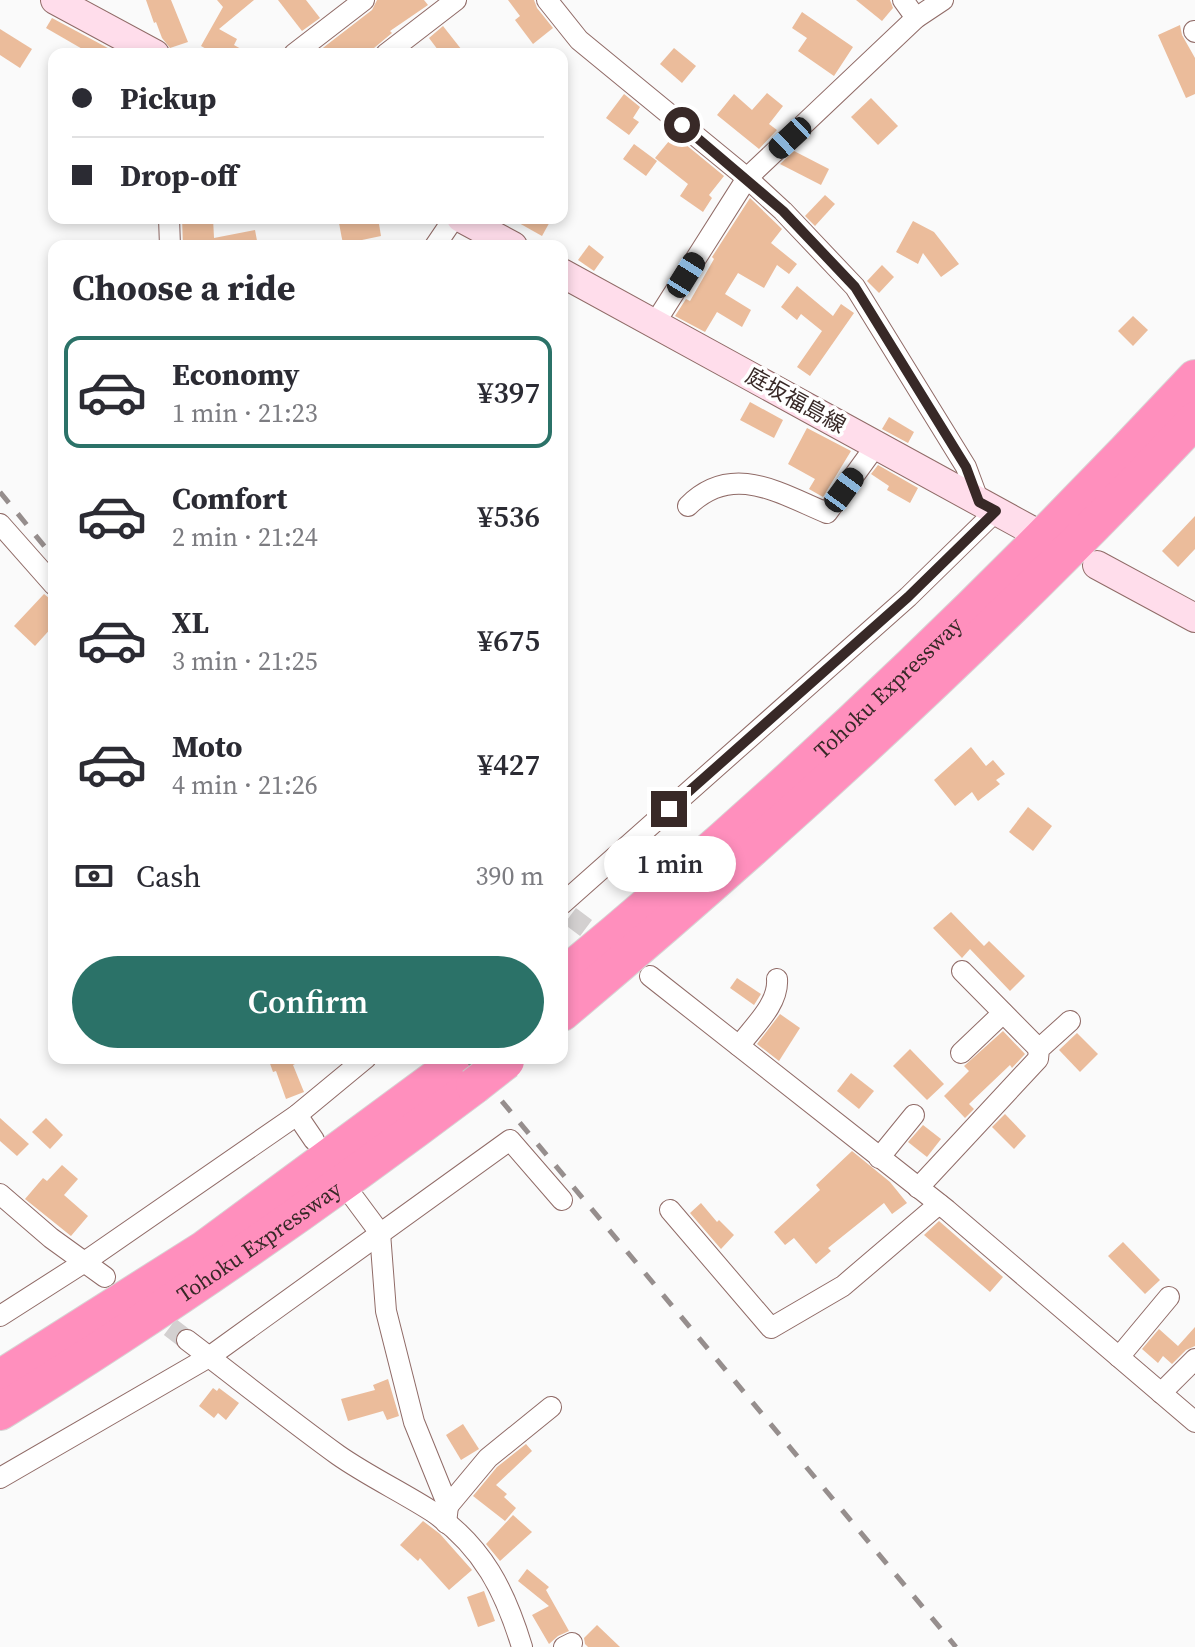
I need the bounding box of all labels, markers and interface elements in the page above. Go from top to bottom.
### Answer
text: Pickup [120,78,216,119]
route start [664,107,700,143]
car [764,113,816,163]
text: Drop-off [120,155,238,196]
car [663,248,709,302]
text: Choose a ride [72,263,295,312]
text: Economy [172,354,300,395]
icon: car [76,356,148,428]
street label: 庭坂福島線 [741,360,851,440]
text: ¥397 [478,372,540,413]
text: 1 min · 21:23 [172,395,318,431]
car [820,464,868,516]
text: Comfort [172,478,287,519]
icon: car [76,480,148,552]
text: ¥536 [478,496,540,537]
text: 2 min · 21:24 [172,519,318,555]
text: XL [172,602,209,643]
icon: car [76,604,148,676]
street label: Tohoku Expressway [807,609,969,765]
text: ¥675 [478,620,540,661]
text: 3 min · 21:25 [172,643,318,679]
text: Moto [172,726,243,767]
icon: car [76,728,148,800]
text: ¥427 [478,744,540,785]
text: 4 min · 21:26 [172,767,318,803]
route end [651,791,687,827]
callout: 1 min [603,837,735,893]
text: 1 min [637,846,703,882]
icon: cash [72,854,116,898]
text: Cash [136,856,201,897]
text: 390 m [476,858,544,894]
button: Confirm [72,956,544,1048]
street label: Tohoku Expressway [171,1173,348,1309]

